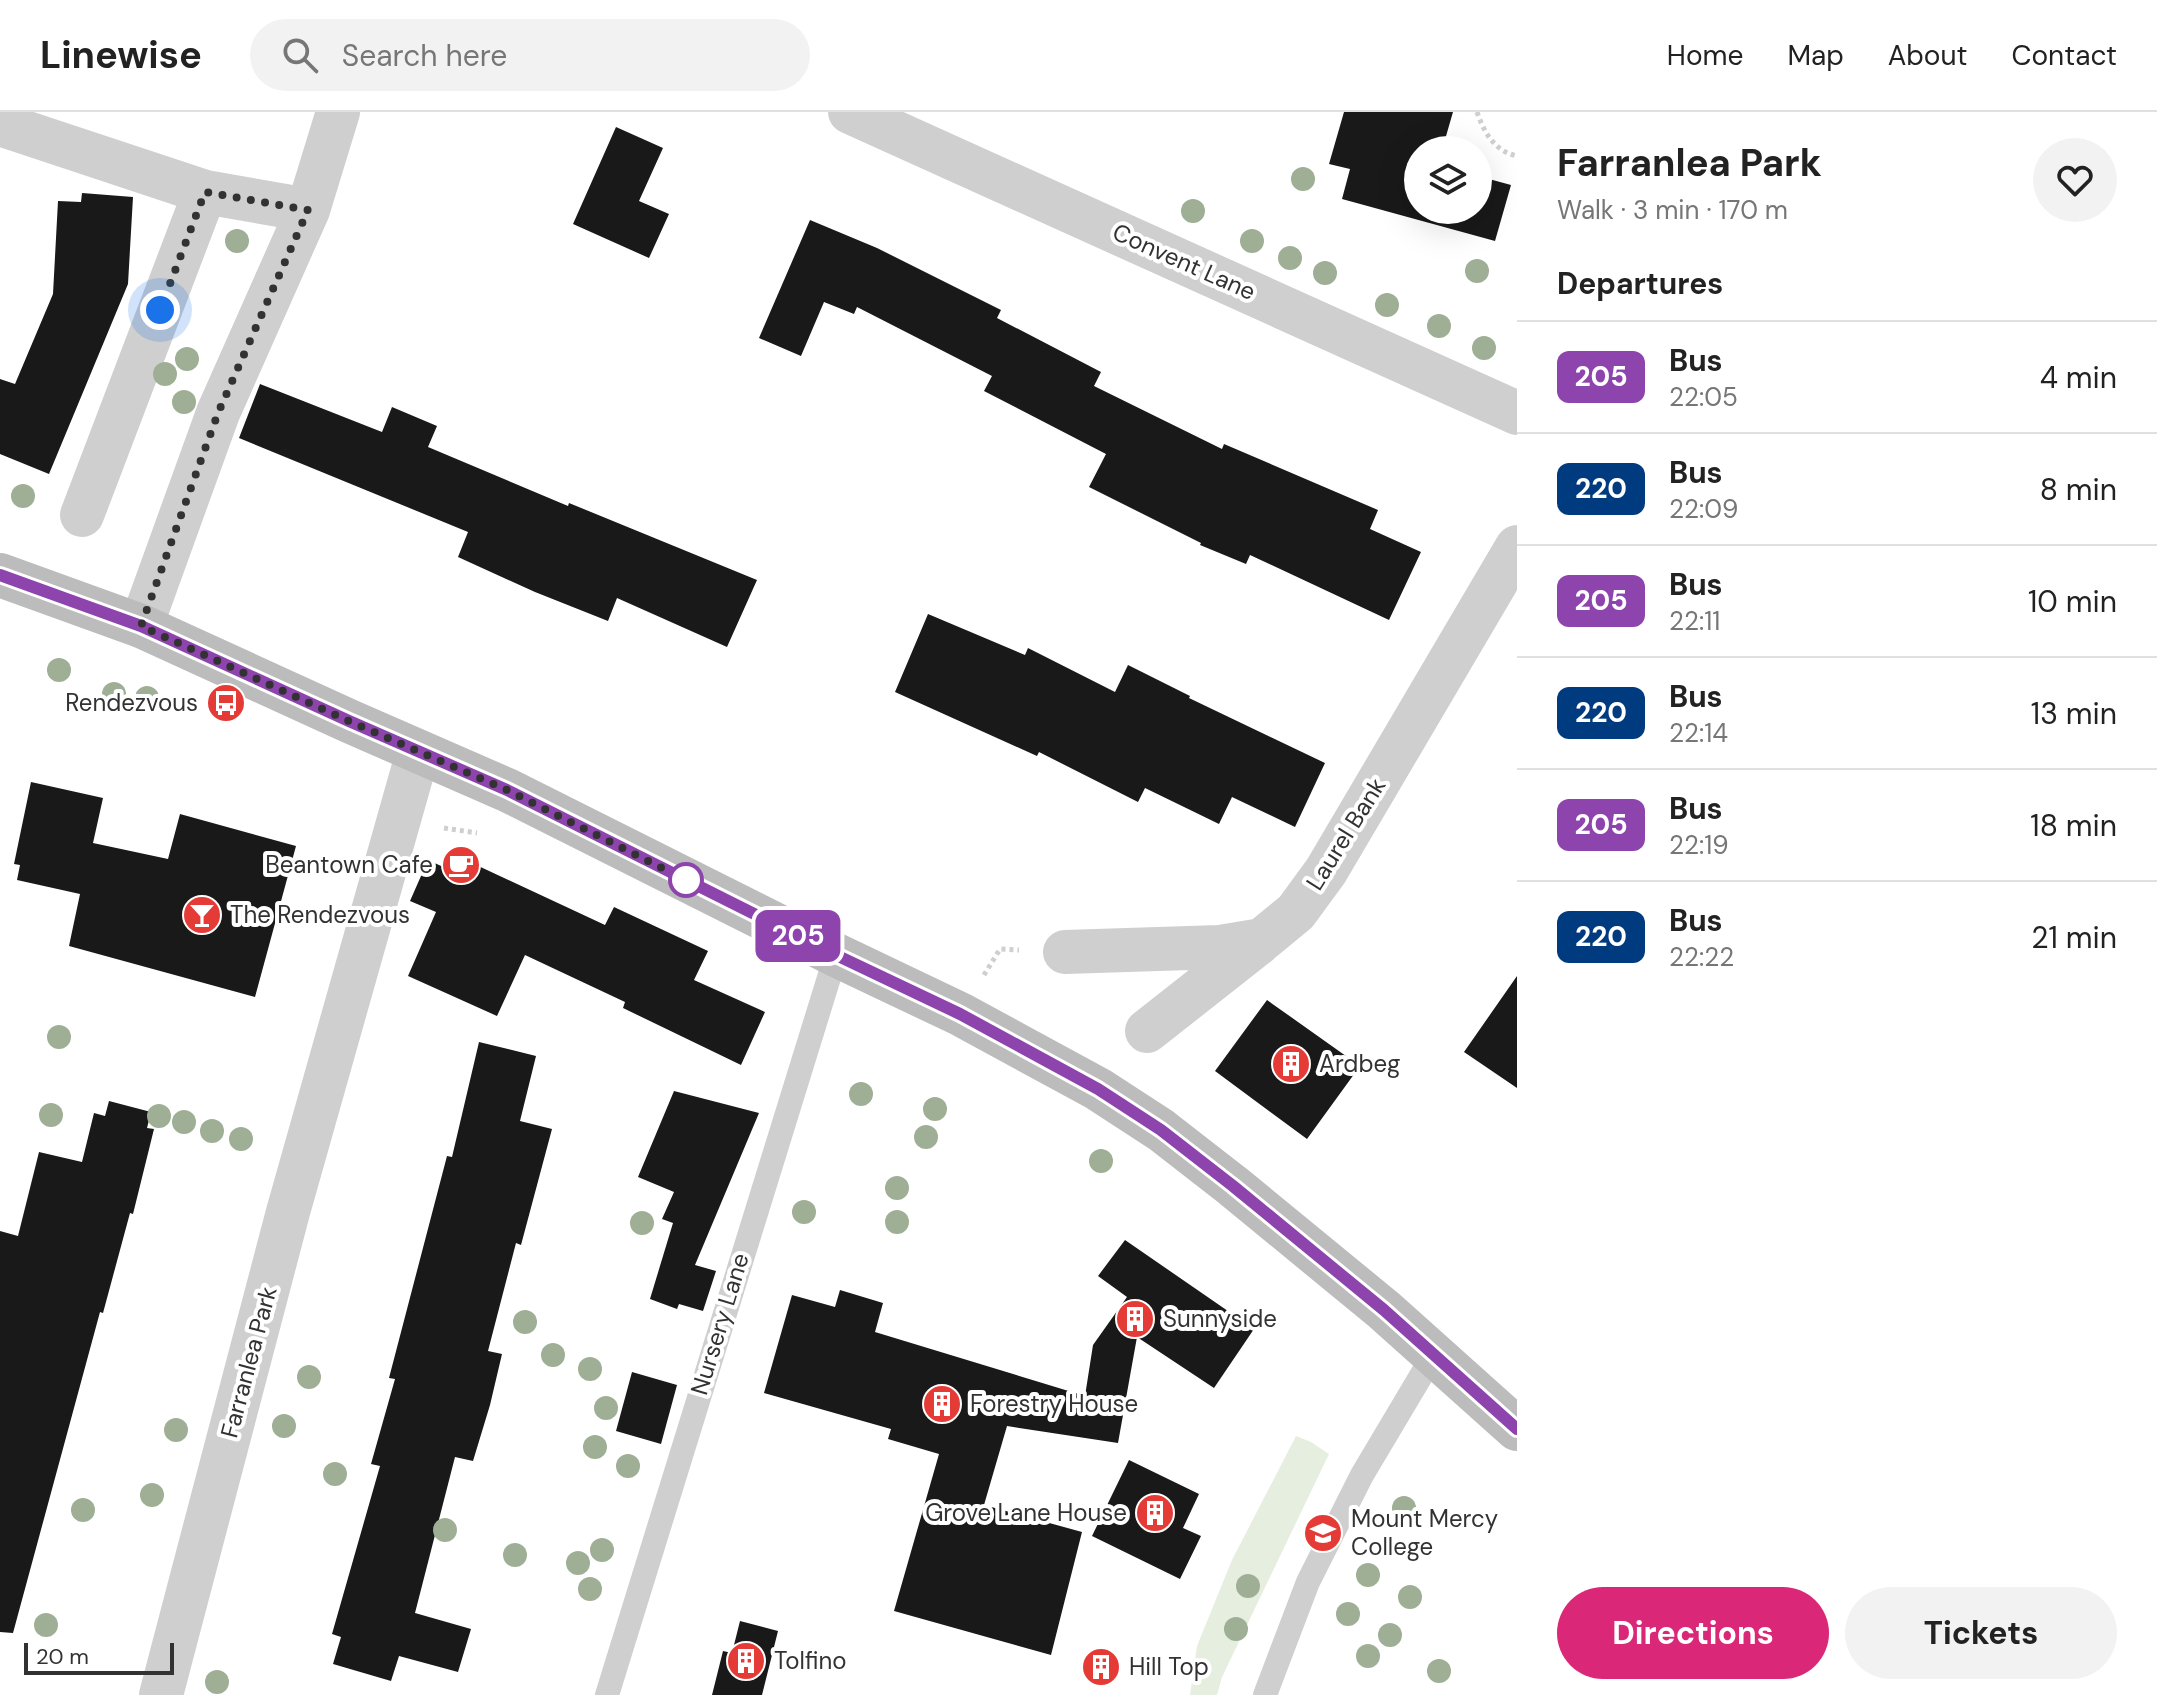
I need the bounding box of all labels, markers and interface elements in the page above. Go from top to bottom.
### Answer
search box [250,19,810,91]
text: Linewise [40,30,202,80]
icon: search [278,33,322,77]
text: Search here [342,36,507,75]
text: Home [1667,37,1743,74]
text: Map [1787,37,1844,74]
text: About [1888,37,1967,74]
text: Contact [2011,37,2117,74]
map controls [1404,136,1492,224]
button: layers [1404,136,1492,224]
text: Farranlea Park [1557,138,1822,188]
button: heart [2033,138,2117,222]
text: Walk · 3 min · 170 m [1557,193,1788,227]
street label: Convent Lane [1108,216,1261,307]
text: Departures [1557,264,1723,303]
your location [140,290,180,330]
text: Bus [1669,341,1723,380]
text: 205 [1574,358,1628,395]
text: 4 min [2040,358,2117,397]
text: 22:05 [1669,380,1738,414]
text: Bus [1669,453,1723,492]
text: 220 [1575,470,1627,507]
text: 8 min [2040,470,2117,509]
text: 22:09 [1669,492,1738,526]
text: Bus [1669,565,1723,604]
text: 205 [1574,582,1628,619]
text: 10 min [2028,582,2117,621]
text: 22:11 [1669,604,1720,638]
text: Bus [1669,677,1723,716]
bus stop icon: Rendezvous [205,682,247,724]
place label: Rendezvous [65,687,198,718]
text: 220 [1575,694,1627,731]
text: 13 min [2031,694,2117,733]
text: 22:14 [1669,716,1728,750]
street label: Laurel Bank [1299,772,1392,896]
text: Bus [1669,789,1723,828]
text: 205 [1574,806,1628,843]
text: 18 min [2030,806,2117,845]
text: 22:19 [1669,828,1729,862]
cafe icon: Beantown Cafe [440,844,482,886]
place label: Beantown Cafe [265,849,433,880]
unlabelled marker [669,863,703,897]
bar icon: The Rendezvous [181,894,223,936]
place label: The Rendezvous [230,899,410,930]
text: Bus [1669,901,1723,940]
line badge: 205 [752,910,844,962]
text: 205 [771,917,825,954]
text: 220 [1575,918,1627,955]
text: 21 min [2031,918,2117,957]
text: 22:22 [1669,940,1734,974]
building icon: Ardbeg [1270,1043,1312,1085]
place label: Ardbeg [1319,1048,1400,1079]
street label: Nursery Lane [683,1249,756,1398]
street label: Farranlea Park [213,1283,284,1441]
building icon: Sunnyside [1114,1298,1156,1340]
place label: Sunnyside [1163,1303,1277,1334]
building icon: Forestry House [921,1383,963,1425]
place label: Forestry House [970,1388,1138,1419]
building icon: Grove Lane House [1134,1492,1176,1534]
place label: Grove Lane House [925,1497,1127,1528]
place label: Mount Mercy College [1351,1503,1498,1562]
school or university icon: Mount Mercy College [1302,1512,1344,1554]
button: Directions [1557,1587,1829,1679]
button: Tickets [1845,1587,2117,1679]
scale bar [24,1639,174,1675]
building icon: Tolfino [725,1640,767,1682]
text: 20 m [36,1642,89,1671]
place label: Tolfino [774,1645,846,1676]
building icon: Hill Top [1080,1646,1122,1688]
place label: Hill Top [1129,1651,1209,1682]

